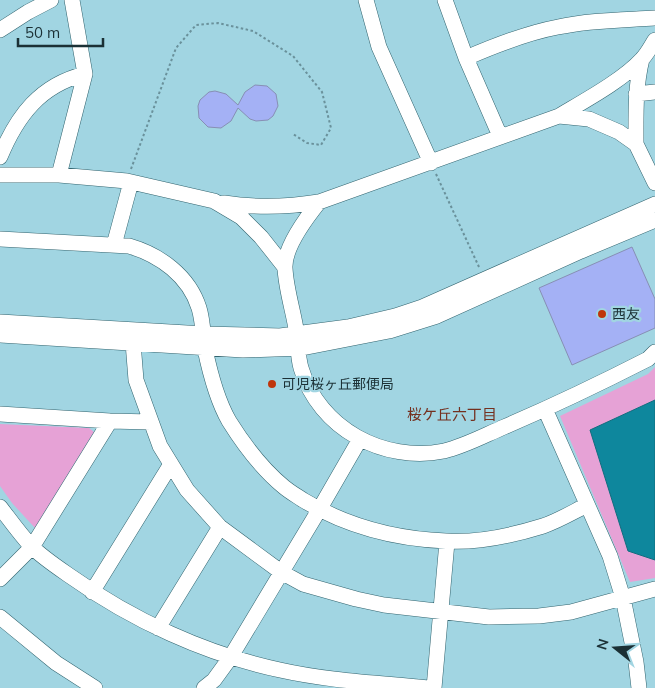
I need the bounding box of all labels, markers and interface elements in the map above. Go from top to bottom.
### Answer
scale bar [18,15,102,47]
text: 50 m [25,23,60,42]
place label: 西友 [612,305,640,323]
marker: 西友 [596,308,608,320]
place label: 可児桜ヶ丘郵便局 [282,375,394,393]
marker: 可児桜ヶ丘郵便局 [266,378,278,390]
district label: 桜ケ丘六丁目 [407,405,497,424]
north arrow [590,623,640,673]
text: N [592,637,613,652]

